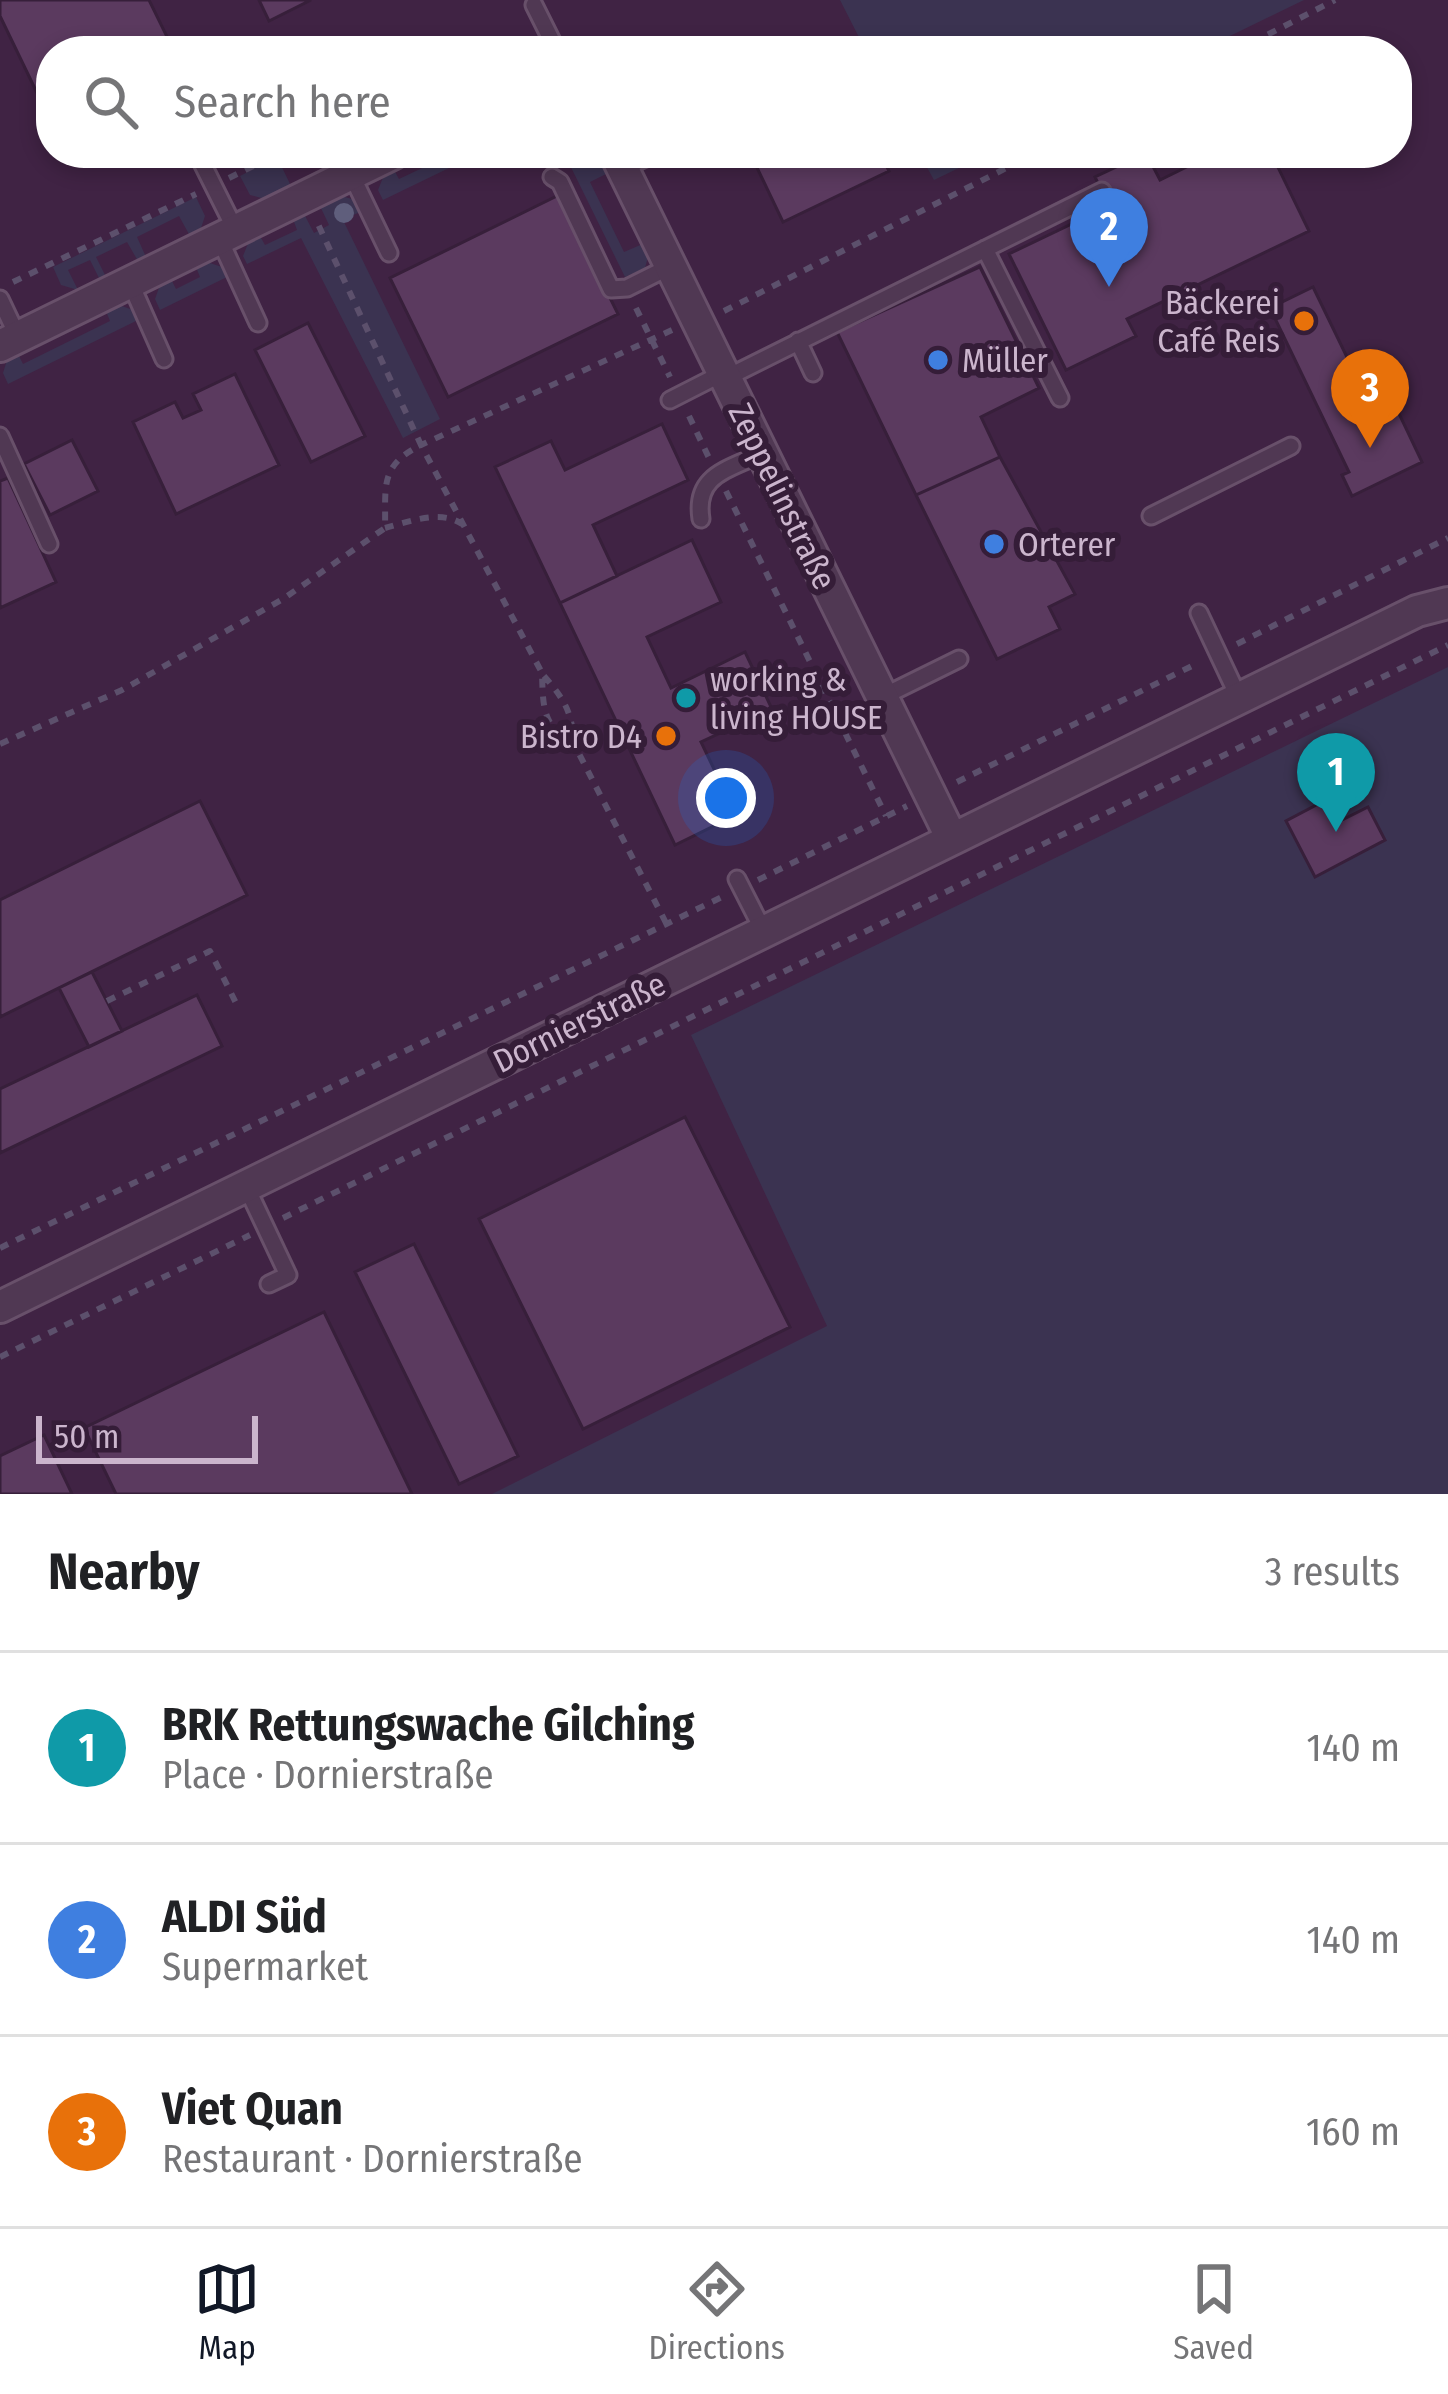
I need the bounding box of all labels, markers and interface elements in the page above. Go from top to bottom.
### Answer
search box [36,36,1412,168]
icon: search [78,69,144,135]
text: Search here [174,75,391,129]
pin: 2 [1070,188,1148,287]
place label: Bäckerei Café Reis [1157,283,1280,361]
marker: Bäckerei Café Reis [1291,308,1317,334]
place label: Müller [962,341,1048,381]
marker: Müller [925,347,951,373]
pin: 3 [1331,349,1409,448]
street label: Zeppelinstraße [720,397,844,596]
place label: Orterer [1018,525,1116,565]
marker: Orterer [981,531,1007,557]
place label: working & living HOUSE [710,660,882,738]
marker: working & living HOUSE [673,685,699,711]
place label: Bistro D4 [520,717,642,757]
marker: Bistro D4 [653,723,679,749]
pin: 1 [1297,733,1375,832]
your location [696,768,756,828]
street label: Dornierstraße [487,964,672,1082]
scale bar [36,1410,258,1463]
text: 50 m [54,1417,119,1457]
text: Nearby [48,1541,200,1603]
text: 3 results [1265,1549,1400,1595]
text: BRK Rettungswache Gilching [162,1698,694,1752]
text: 1 [79,1725,95,1771]
text: 140 m [1306,1725,1400,1771]
text: Place · Dornierstraße [162,1752,494,1798]
text: ALDI Süd [162,1890,327,1944]
text: 2 [78,1917,96,1963]
text: 140 m [1306,1917,1400,1963]
text: Supermarket [162,1944,368,1990]
text: Viet Quan [162,2082,343,2136]
text: 3 [78,2109,96,2155]
text: 160 m [1306,2109,1400,2155]
text: Restaurant · Dornierstraße [162,2136,583,2182]
tab: Map [194,2256,260,2368]
tab: Directions [648,2256,785,2368]
tab: Saved [1173,2256,1254,2368]

